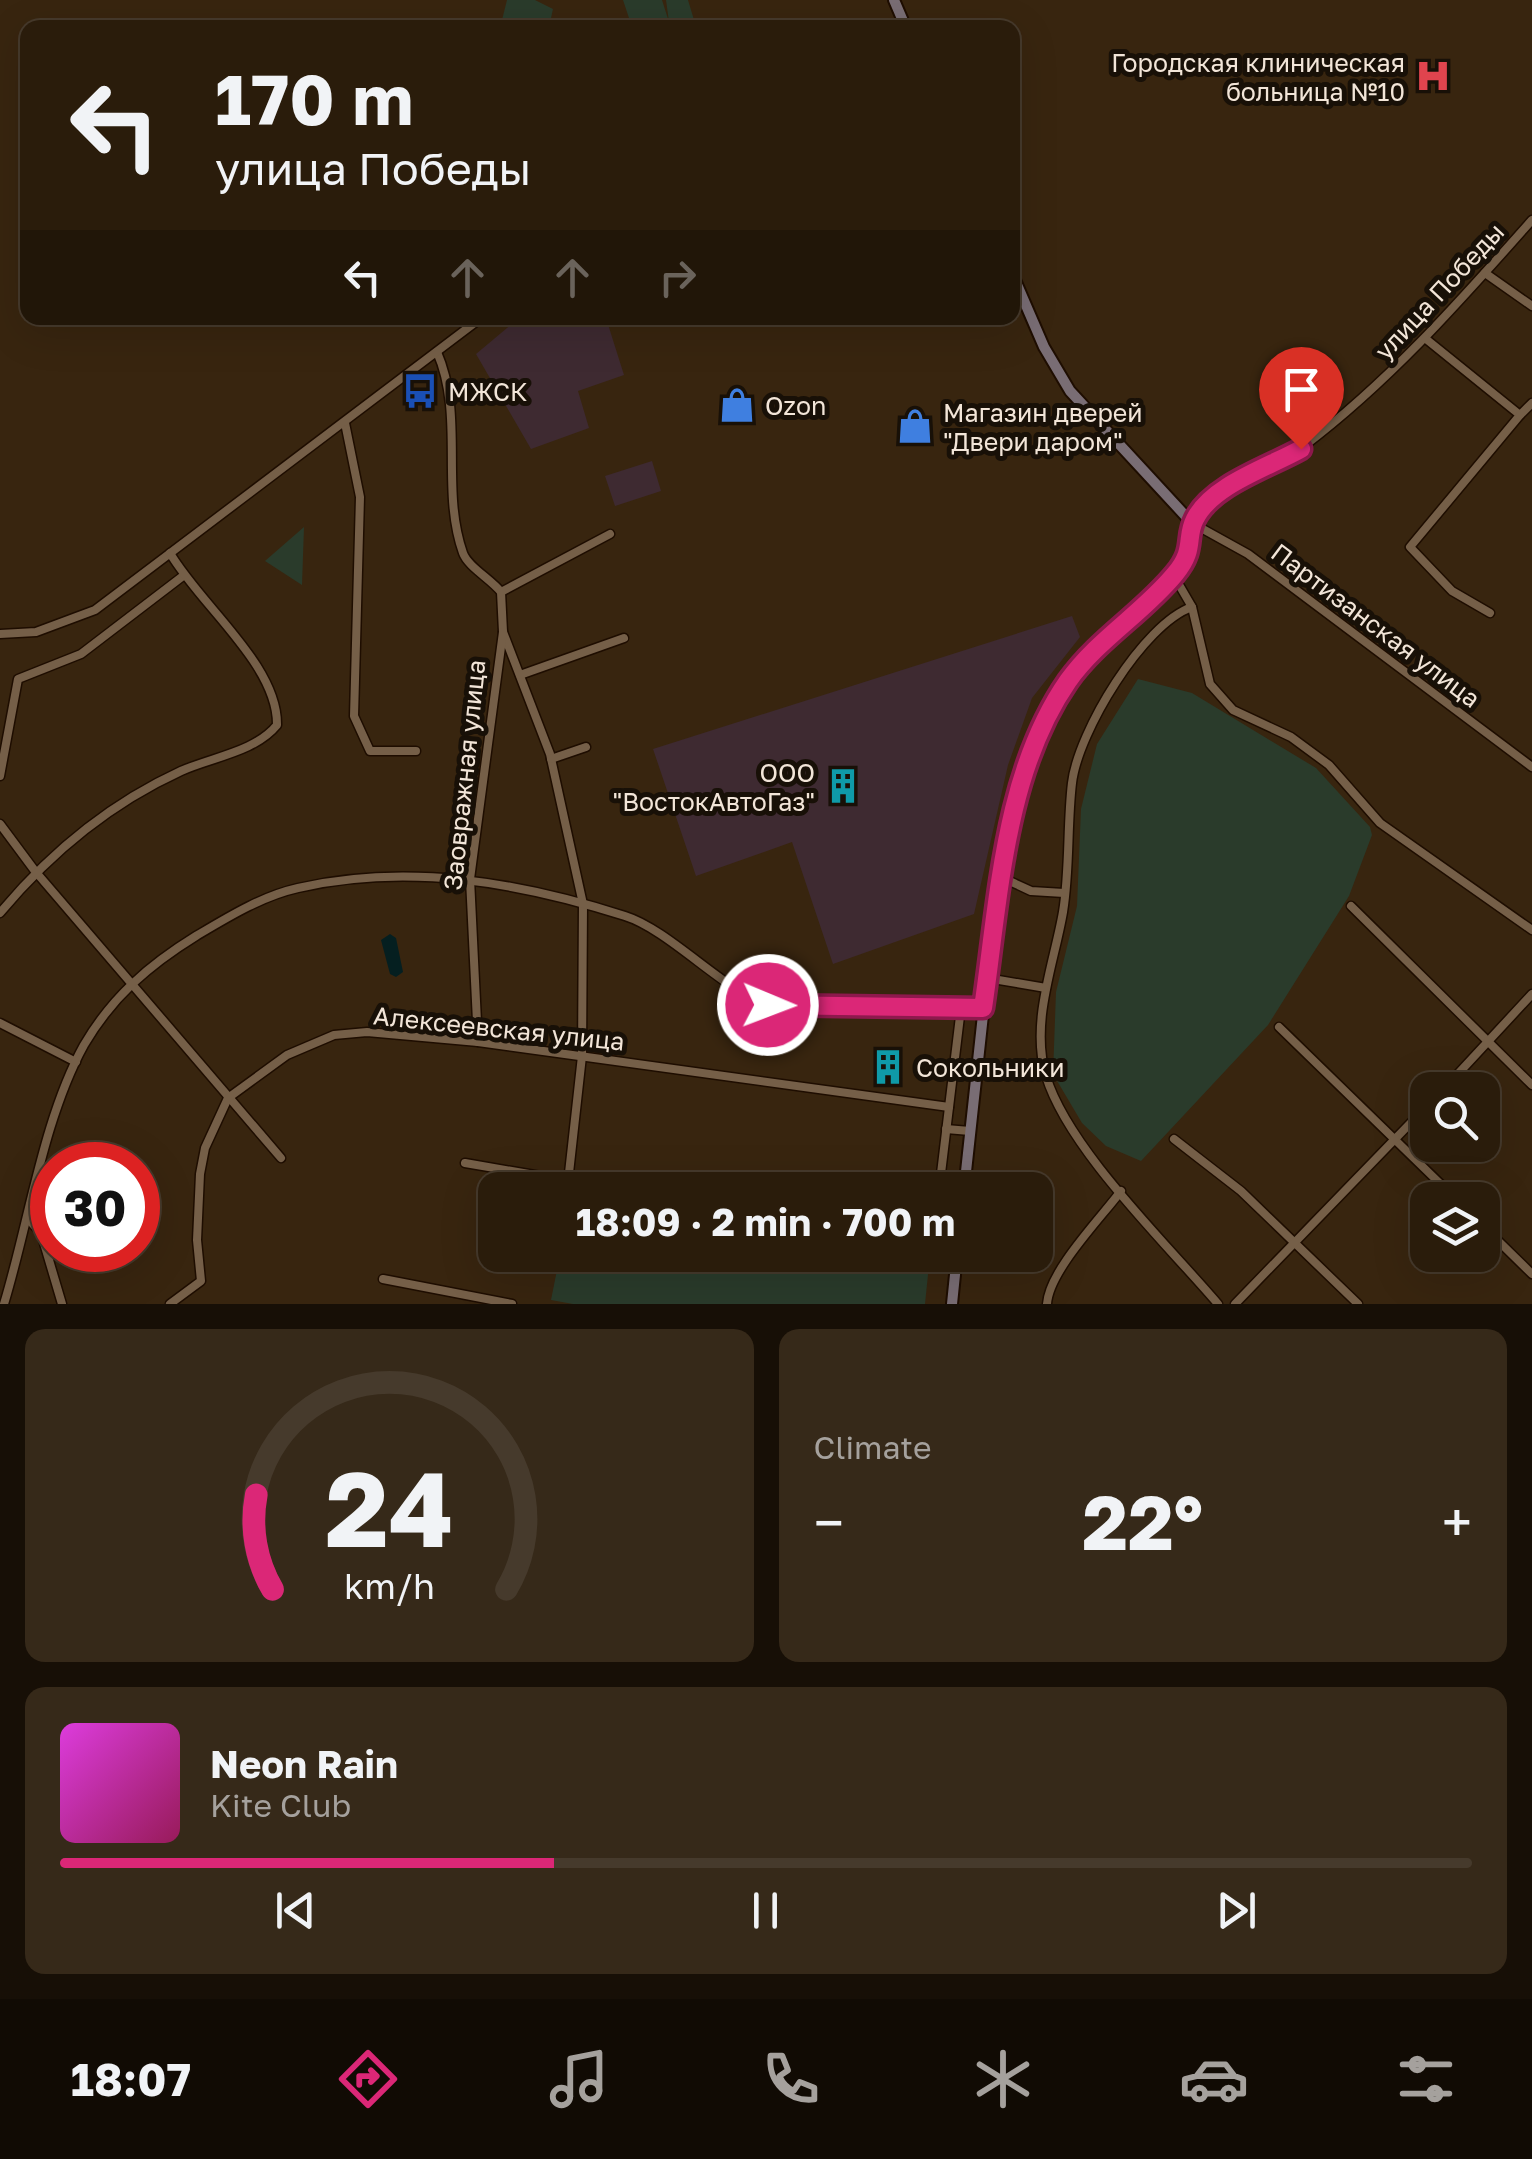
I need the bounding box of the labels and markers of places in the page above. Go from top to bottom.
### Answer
place label: Городская клиническая больница №10 [1111,47,1405,107]
hospital icon: Городская клиническая больница №10 [1414,57,1452,95]
pin [1259,347,1344,450]
bus stop icon: МЖСК [401,372,439,410]
place label: МЖСК [448,376,528,407]
shop icon: Ozon [718,386,756,424]
place label: Ozon [765,390,826,421]
place label: Магазин дверей "Двери даром" [943,397,1143,457]
shop icon: Магазин дверей "Двери даром" [896,407,934,445]
place label: ООО "ВостокАвтоГаз" [613,757,815,817]
building icon: ООО "ВостокАвтоГаз" [824,767,862,805]
building icon: Сокольники [869,1048,907,1086]
place label: Сокольники [916,1052,1065,1083]

